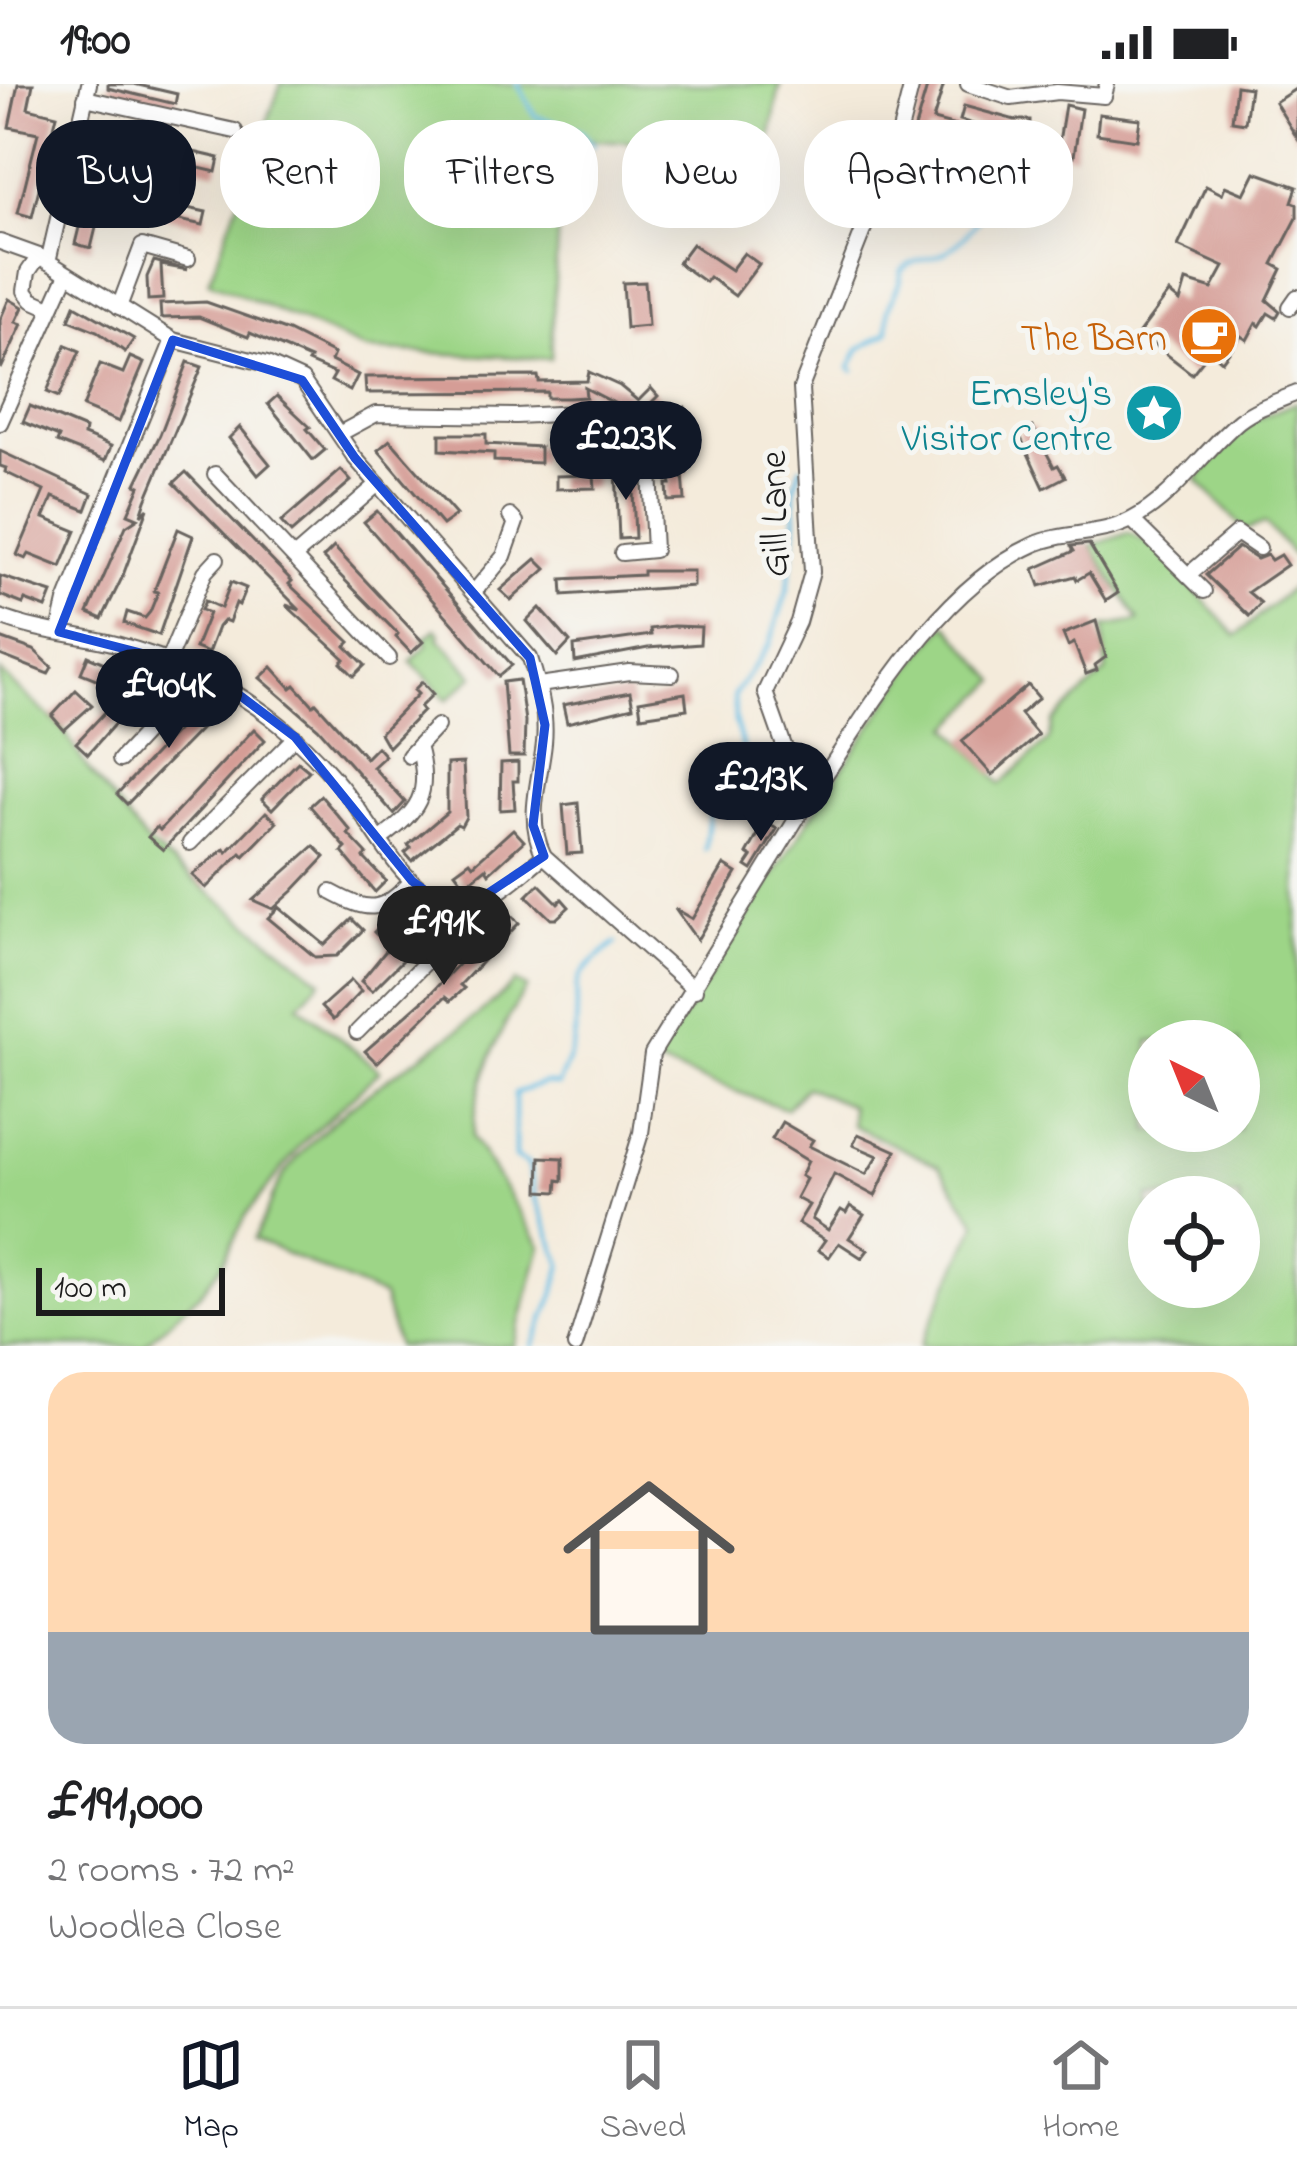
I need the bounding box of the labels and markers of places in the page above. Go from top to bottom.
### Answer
cafe icon: The Barn [1178,305,1240,367]
place label: The Barn [1020,312,1167,369]
place label: Emsley's Visitor Centre [901,367,1113,469]
place icon: Emsley's Visitor Centre [1123,382,1185,444]
pin: £223K [542,401,710,503]
pin: £404K [85,649,253,751]
pin: £213K [677,742,845,844]
pin: £191K [360,886,528,988]

